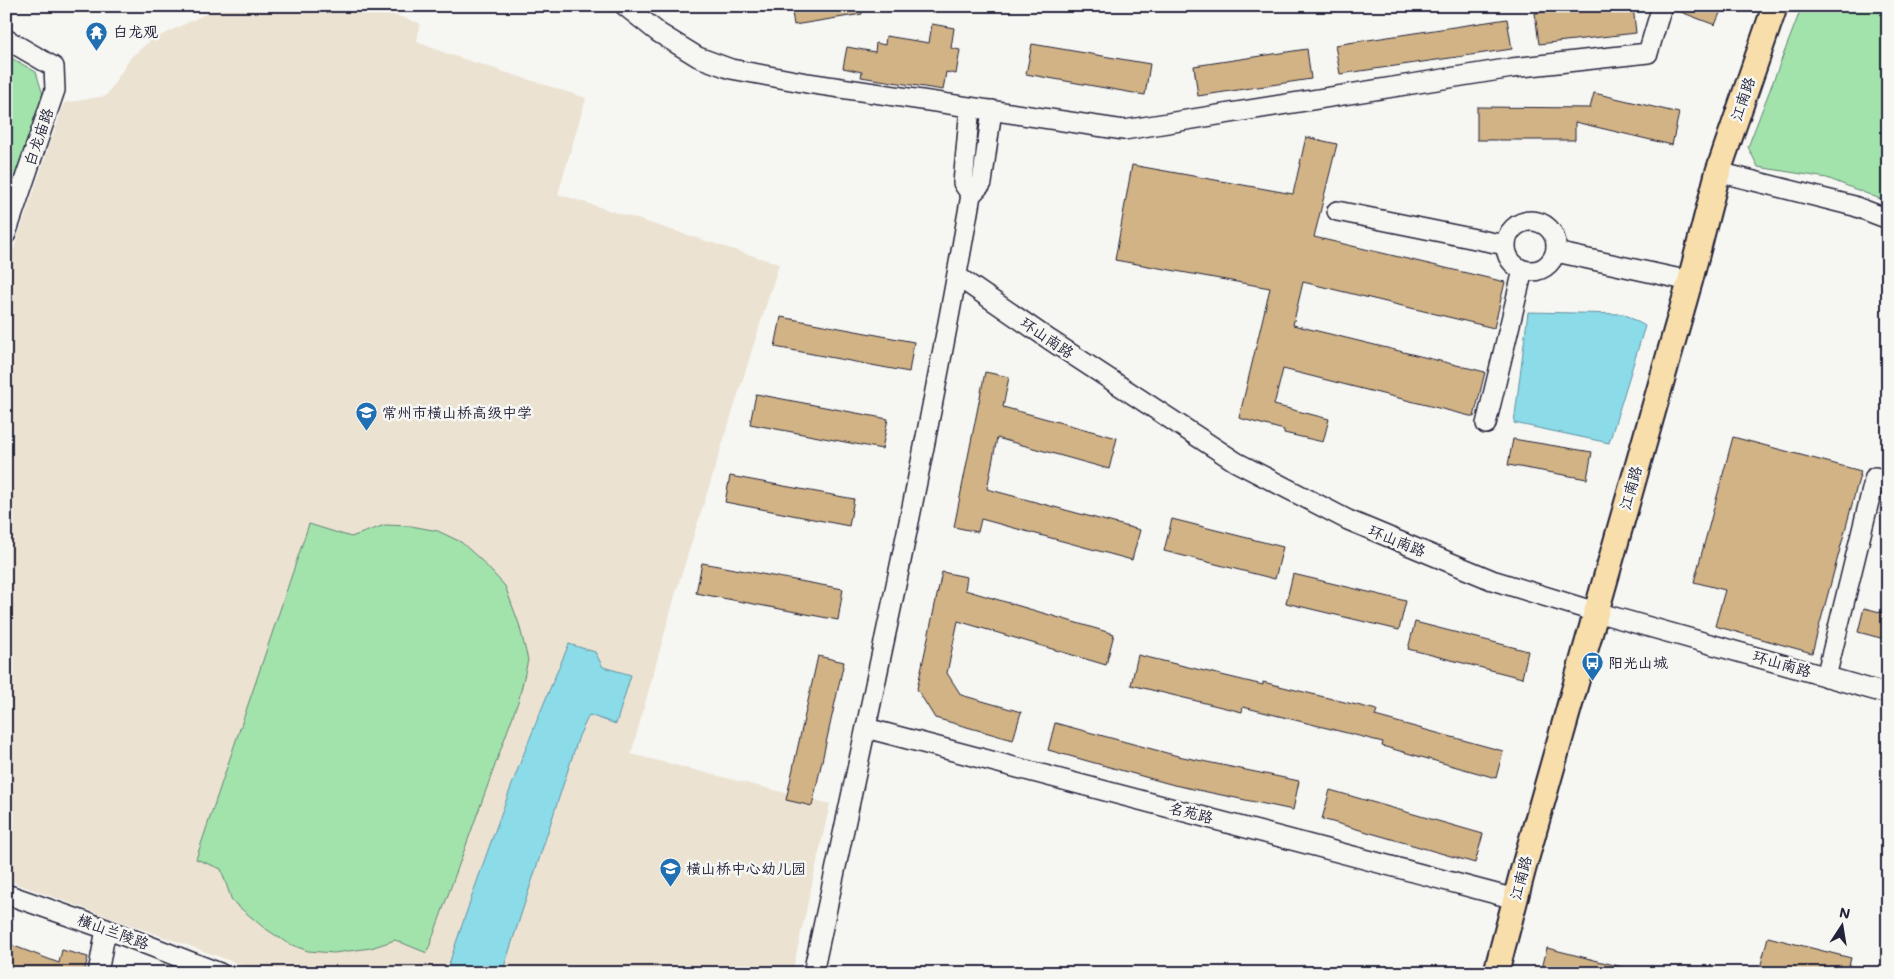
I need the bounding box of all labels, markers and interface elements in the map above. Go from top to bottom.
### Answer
temple icon: 白龙观 [85,20,109,51]
place label: 白龙观 [113,21,158,41]
street label: 江南路 [1725,74,1759,123]
street label: 白龙庙路 [19,105,57,168]
street label: 环山南路 [1017,312,1078,362]
school or university icon: 常州市横山桥高级中学 [354,401,378,432]
place label: 常州市横山桥高级中学 [382,402,532,422]
street label: 江南路 [1614,463,1646,512]
street label: 环山南路 [1366,520,1429,561]
street label: 环山南路 [1751,645,1814,681]
bus stop icon: 阳光山城 [1580,651,1604,682]
place label: 阳光山城 [1608,652,1668,672]
street label: 名苑路 [1167,797,1216,827]
street label: 江南路 [1505,853,1536,902]
school or university icon: 横山桥中心幼儿园 [658,857,682,888]
place label: 横山桥中心幼儿园 [686,858,806,878]
north arrow [1816,902,1866,952]
text: N [1838,902,1852,923]
street label: 横山兰陵路 [75,909,152,953]

